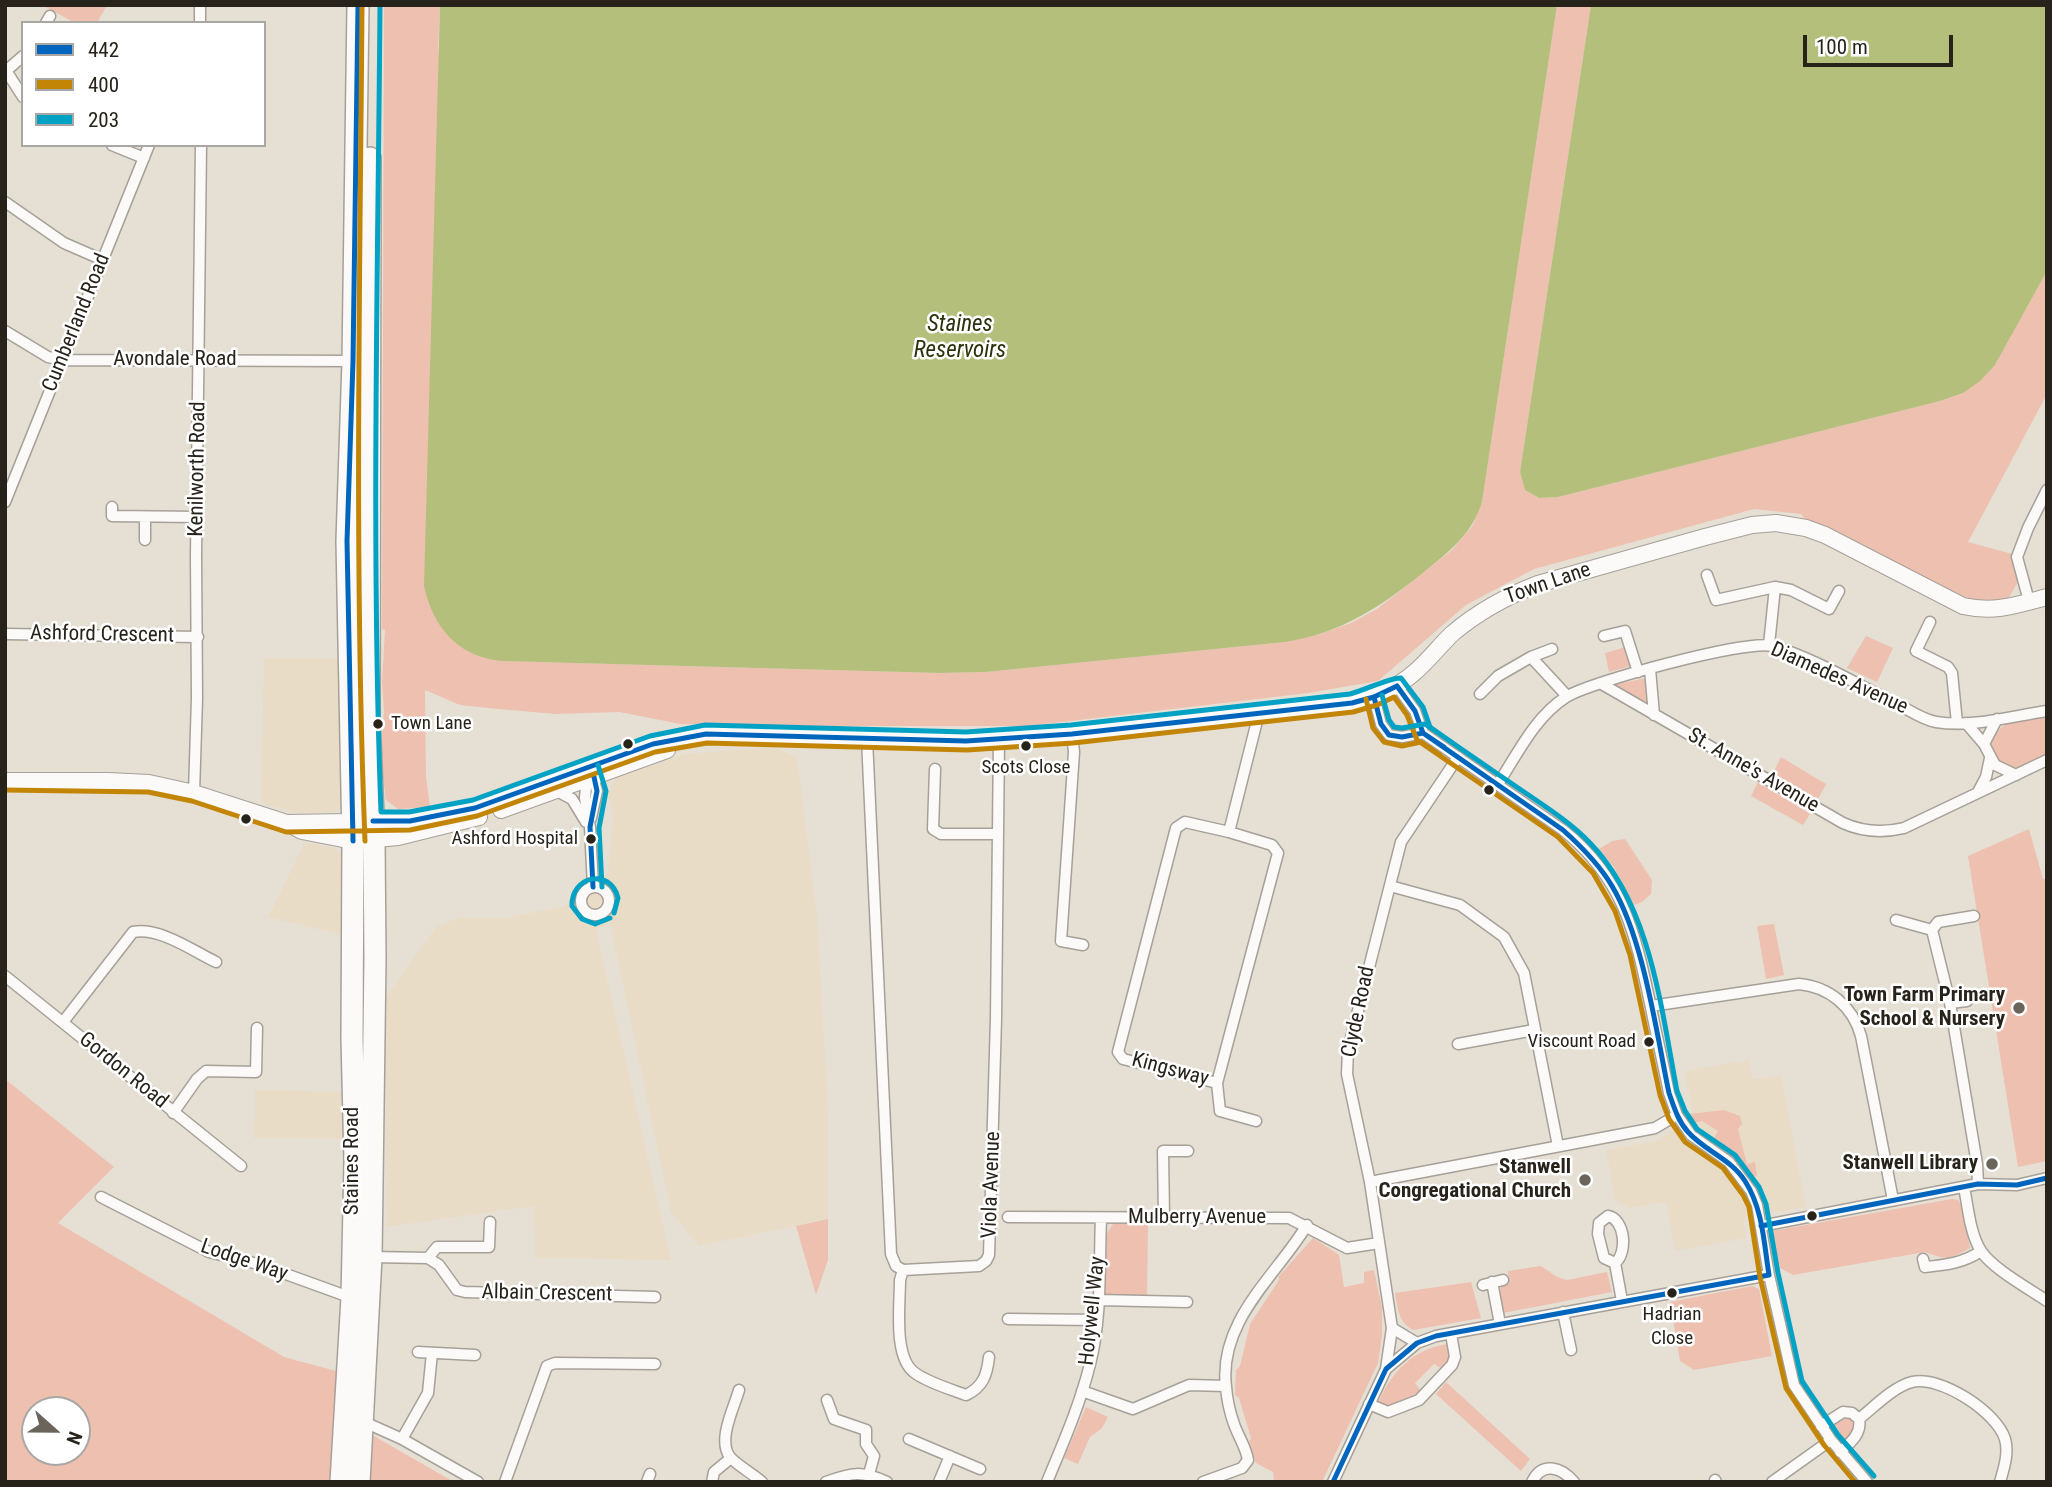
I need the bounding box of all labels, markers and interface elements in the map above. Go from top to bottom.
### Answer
legend [21,21,266,147]
scale bar [1807,21,1958,65]
text: 100 m [1816,35,1868,59]
text: 442 [88,38,119,62]
text: 400 [88,73,119,97]
text: 203 [88,108,119,132]
street label: Cumberland Road [38,250,116,396]
water label: Staines Reservoirs [914,311,1006,365]
street label: Avondale Road [113,347,237,373]
street label: Kenilworth Road [184,401,212,537]
street label: Town Lane [1502,558,1594,610]
street label: Ashford Crescent [30,621,174,649]
street label: Diamedes Avenue [1766,637,1912,721]
place label: Town Lane [391,713,472,735]
marker: Town Lane [371,717,385,731]
street label: St. Anne's Avenue [1683,723,1823,819]
unlabelled marker [621,737,635,751]
marker: Scots Close [1019,739,1033,753]
place label: Scots Close [981,757,1071,779]
unlabelled marker [1482,783,1496,797]
unlabelled marker [239,812,253,826]
place label: Ashford Hospital [451,828,578,850]
marker: Ashford Hospital [584,832,598,846]
street label: Clyde Road [1337,964,1381,1060]
place label: Town Farm Primary School & Nursery [1844,983,2005,1033]
marker: Town Farm Primary School & Nursery [2011,1000,2027,1016]
street label: Gordon Road [73,1027,173,1115]
place label: Viscount Road [1527,1031,1636,1053]
marker: Viscount Road [1642,1035,1656,1049]
street label: Kingsway [1129,1048,1211,1092]
street label: Staines Road [340,1107,366,1215]
street label: Viola Avenue [978,1131,1006,1239]
place label: Stanwell Library [1842,1151,1978,1177]
place label: Stanwell Congregational Church [1378,1155,1571,1205]
marker: Stanwell Library [1984,1156,2000,1172]
marker: Stanwell Congregational Church [1577,1172,1593,1188]
street label: Mulberry Avenue [1128,1205,1266,1231]
unlabelled marker [1805,1209,1819,1223]
street label: Lodge Way [197,1234,291,1288]
street label: Holywell Way [1075,1255,1111,1367]
street label: Albain Crescent [481,1280,613,1308]
marker: Hadrian Close [1665,1286,1679,1300]
place label: Hadrian Close [1643,1304,1701,1348]
north arrow [21,1396,91,1466]
text: N [61,1428,87,1448]

